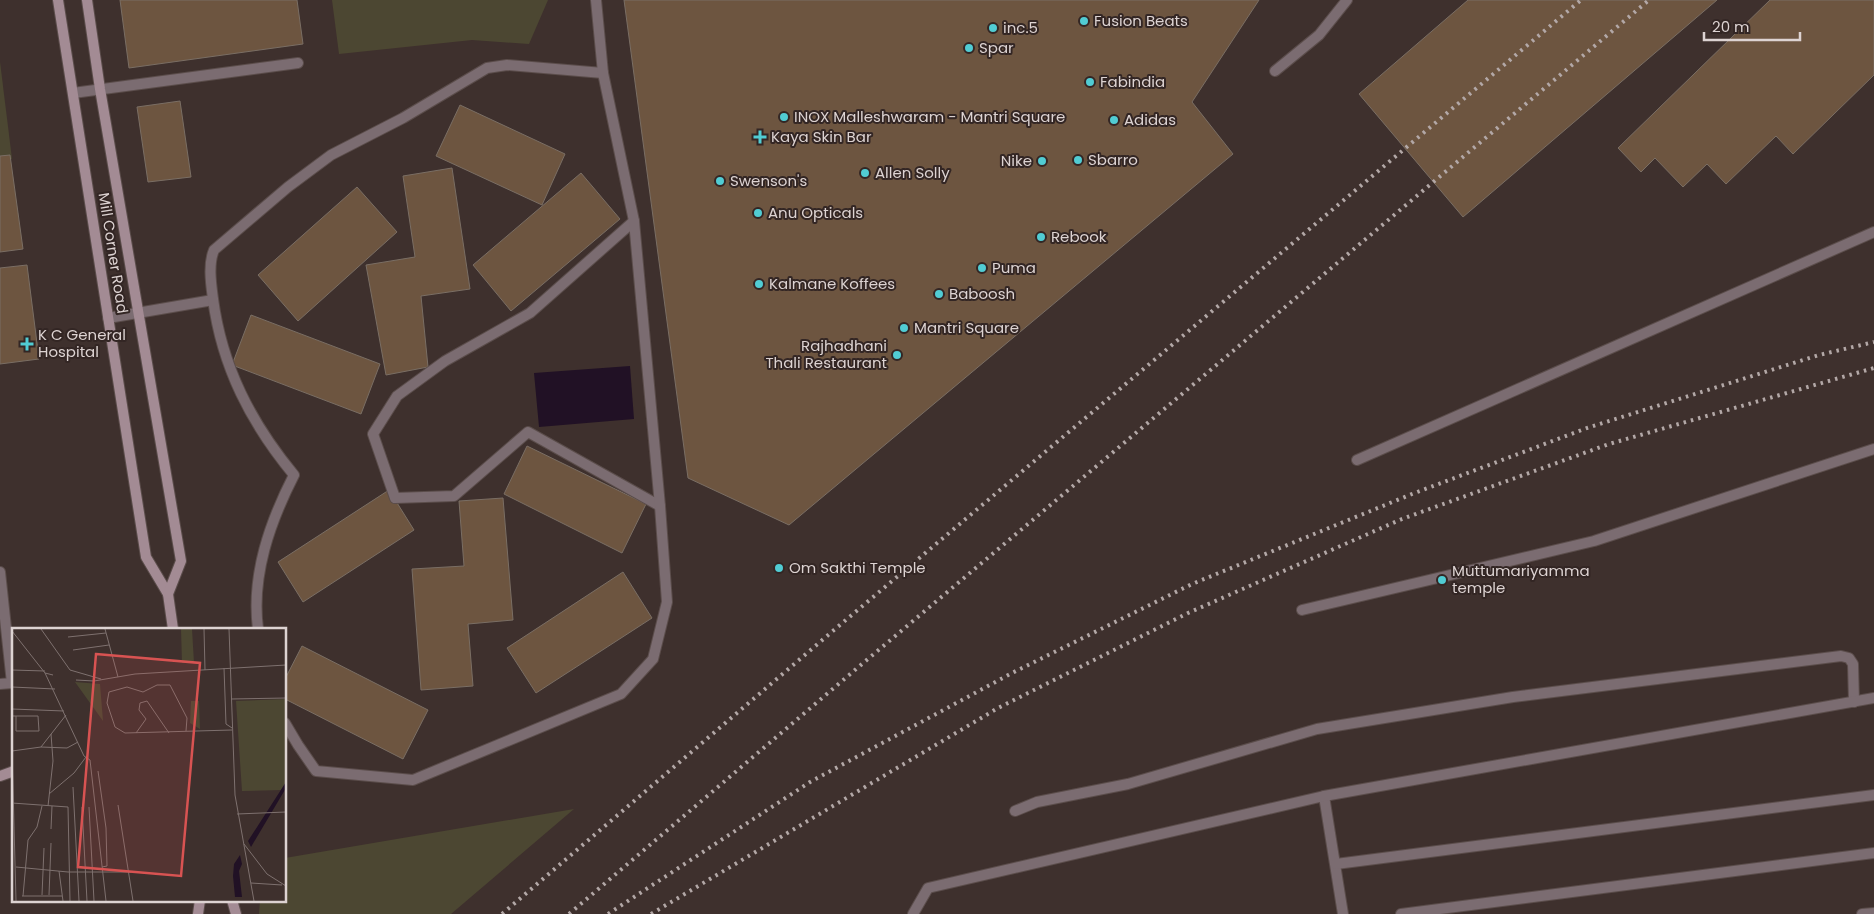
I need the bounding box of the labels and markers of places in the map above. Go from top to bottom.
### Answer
place label: Fusion Beats [1094,10,1188,31]
marker: Fusion Beats [1078,15,1090,27]
place label: inc.5 [1003,17,1038,38]
marker: inc.5 [987,22,999,34]
place label: Spar [979,37,1014,58]
marker: Spar [963,42,975,54]
place label: Fabindia [1100,71,1165,92]
marker: Fabindia [1084,76,1096,88]
place label: INOX Malleshwaram - Mantri Square [794,106,1065,127]
place label: Adidas [1124,109,1176,130]
marker: INOX Malleshwaram - Mantri Square [778,111,790,123]
marker: Adidas [1108,114,1120,126]
place label: Kaya Skin Bar [771,126,872,147]
marker: Kaya Skin Bar [753,130,767,144]
place label: Sbarro [1088,149,1138,170]
place label: Nike [1001,150,1032,171]
marker: Sbarro [1072,154,1084,166]
marker: Nike [1036,155,1048,167]
place label: Allen Solly [875,162,950,183]
marker: Allen Solly [859,167,871,179]
place label: Swenson's [730,170,807,191]
marker: Swenson's [714,175,726,187]
place label: Anu Opticals [768,202,863,223]
marker: Anu Opticals [752,207,764,219]
place label: Rebook [1051,226,1107,247]
marker: Rebook [1035,231,1047,243]
place label: Puma [992,257,1036,278]
marker: Puma [976,262,988,274]
place label: Kalmane Koffees [769,273,895,294]
marker: Kalmane Koffees [753,278,765,290]
place label: Baboosh [949,283,1015,304]
marker: Baboosh [933,288,945,300]
place label: Mantri Square [914,317,1019,338]
marker: Mantri Square [898,322,910,334]
place label: K C General Hospital [38,324,126,362]
place label: Rajhadhani Thali Restaurant [766,335,887,373]
marker: K C General Hospital [20,337,34,351]
marker: Rajhadhani Thali Restaurant [891,349,903,361]
place label: Om Sakthi Temple [789,557,926,578]
place label: Muttumariyamma temple [1452,560,1590,598]
marker: Om Sakthi Temple [773,562,785,574]
marker: Muttumariyamma temple [1436,574,1448,586]

